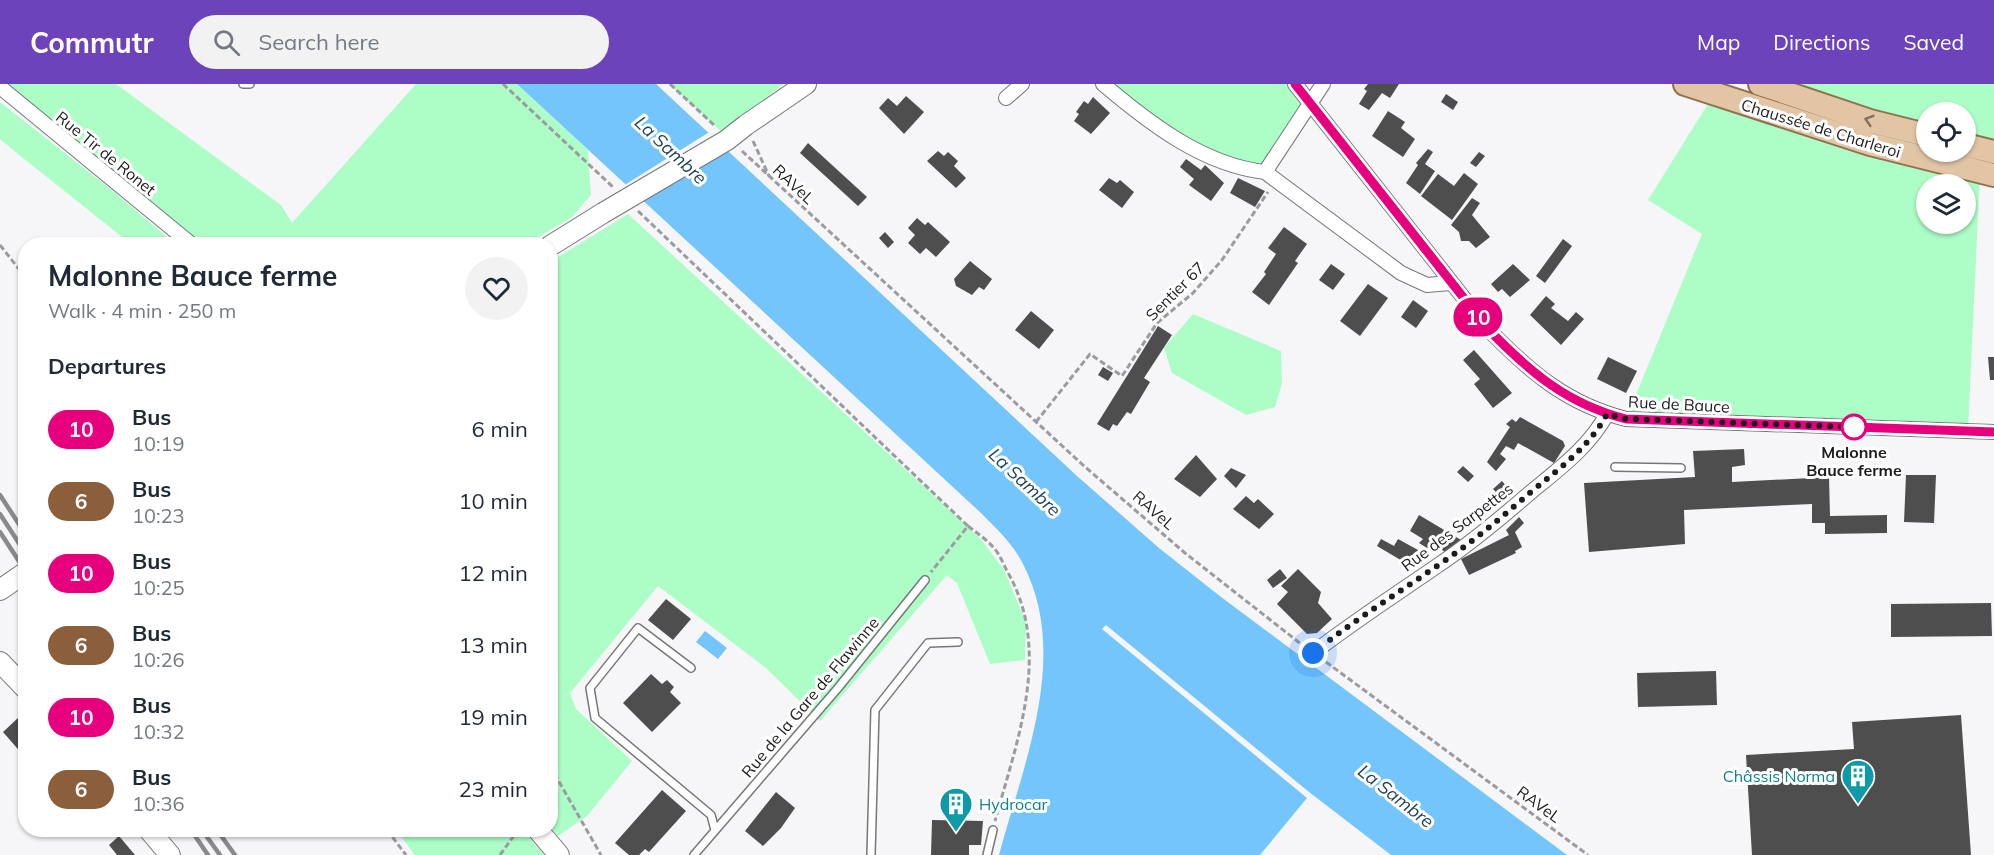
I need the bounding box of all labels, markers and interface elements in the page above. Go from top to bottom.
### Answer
search box [189,15,609,69]
text: Commutr [30,25,153,60]
icon: search [210,26,243,59]
text: Search here [258,28,379,56]
text: Map [1697,29,1740,55]
text: Directions [1773,29,1870,55]
text: Saved [1903,29,1964,55]
street label: Chaussée de Charleroi [1739,94,1903,162]
map controls [1916,102,1976,234]
button: locate [1916,102,1976,162]
street label: Rue Tir de Ronet [52,107,160,200]
water label: La Sambre [630,111,712,189]
one-way arrow [1864,115,1875,127]
street label: RAVeL [769,160,819,208]
button: layers [1916,174,1976,234]
button: heart [465,257,528,320]
street label: Sentier 67 [1141,257,1209,325]
text: Malonne Bauce ferme [48,258,337,293]
text: Walk · 4 min · 250 m [48,298,236,323]
line badge: 10 [1451,298,1505,336]
text: 10 [1465,304,1491,330]
text: Departures [48,352,166,380]
street label: Rue de Bauce [1628,391,1730,417]
text: Bus [132,403,171,431]
marker: Malonne Bauce ferme [1841,414,1867,440]
text: 6 min [472,415,528,443]
text: 10 [68,416,94,442]
text: 10:19 [132,431,185,456]
place label: Malonne Bauce ferme [1806,442,1902,480]
water label: La Sambre [984,443,1066,521]
text: Bus [132,475,171,503]
street label: Rue des Sarpettes [1397,478,1517,576]
street label: RAVeL [1129,486,1179,534]
text: 10 min [458,487,528,515]
text: 6 [75,488,87,514]
text: 10:23 [132,503,185,528]
text: Bus [132,547,171,575]
text: 12 min [458,559,528,587]
text: 10 [68,560,94,586]
text: 10:25 [132,575,185,600]
street label: Rue de la Gare de Flawinne [737,613,883,781]
text: Bus [132,619,171,647]
text: 13 min [458,631,528,659]
text: 6 [75,632,87,658]
your location [1298,638,1328,668]
text: 10:26 [132,647,185,672]
text: Bus [132,691,171,719]
text: 19 min [458,703,528,731]
text: 10 [68,704,94,730]
text: 10:32 [132,719,185,744]
building icon: Châssis Norma [1840,758,1876,805]
water label: La Sambre [1353,759,1439,833]
text: Bus [132,763,171,791]
place label: Châssis Norma [1723,766,1835,786]
text: 23 min [458,775,528,803]
text: 6 [75,776,87,802]
street label: RAVeL [1513,781,1565,827]
building icon: Hydrocar [938,786,974,833]
text: 10:36 [132,791,185,816]
place label: Hydrocar [979,794,1048,814]

